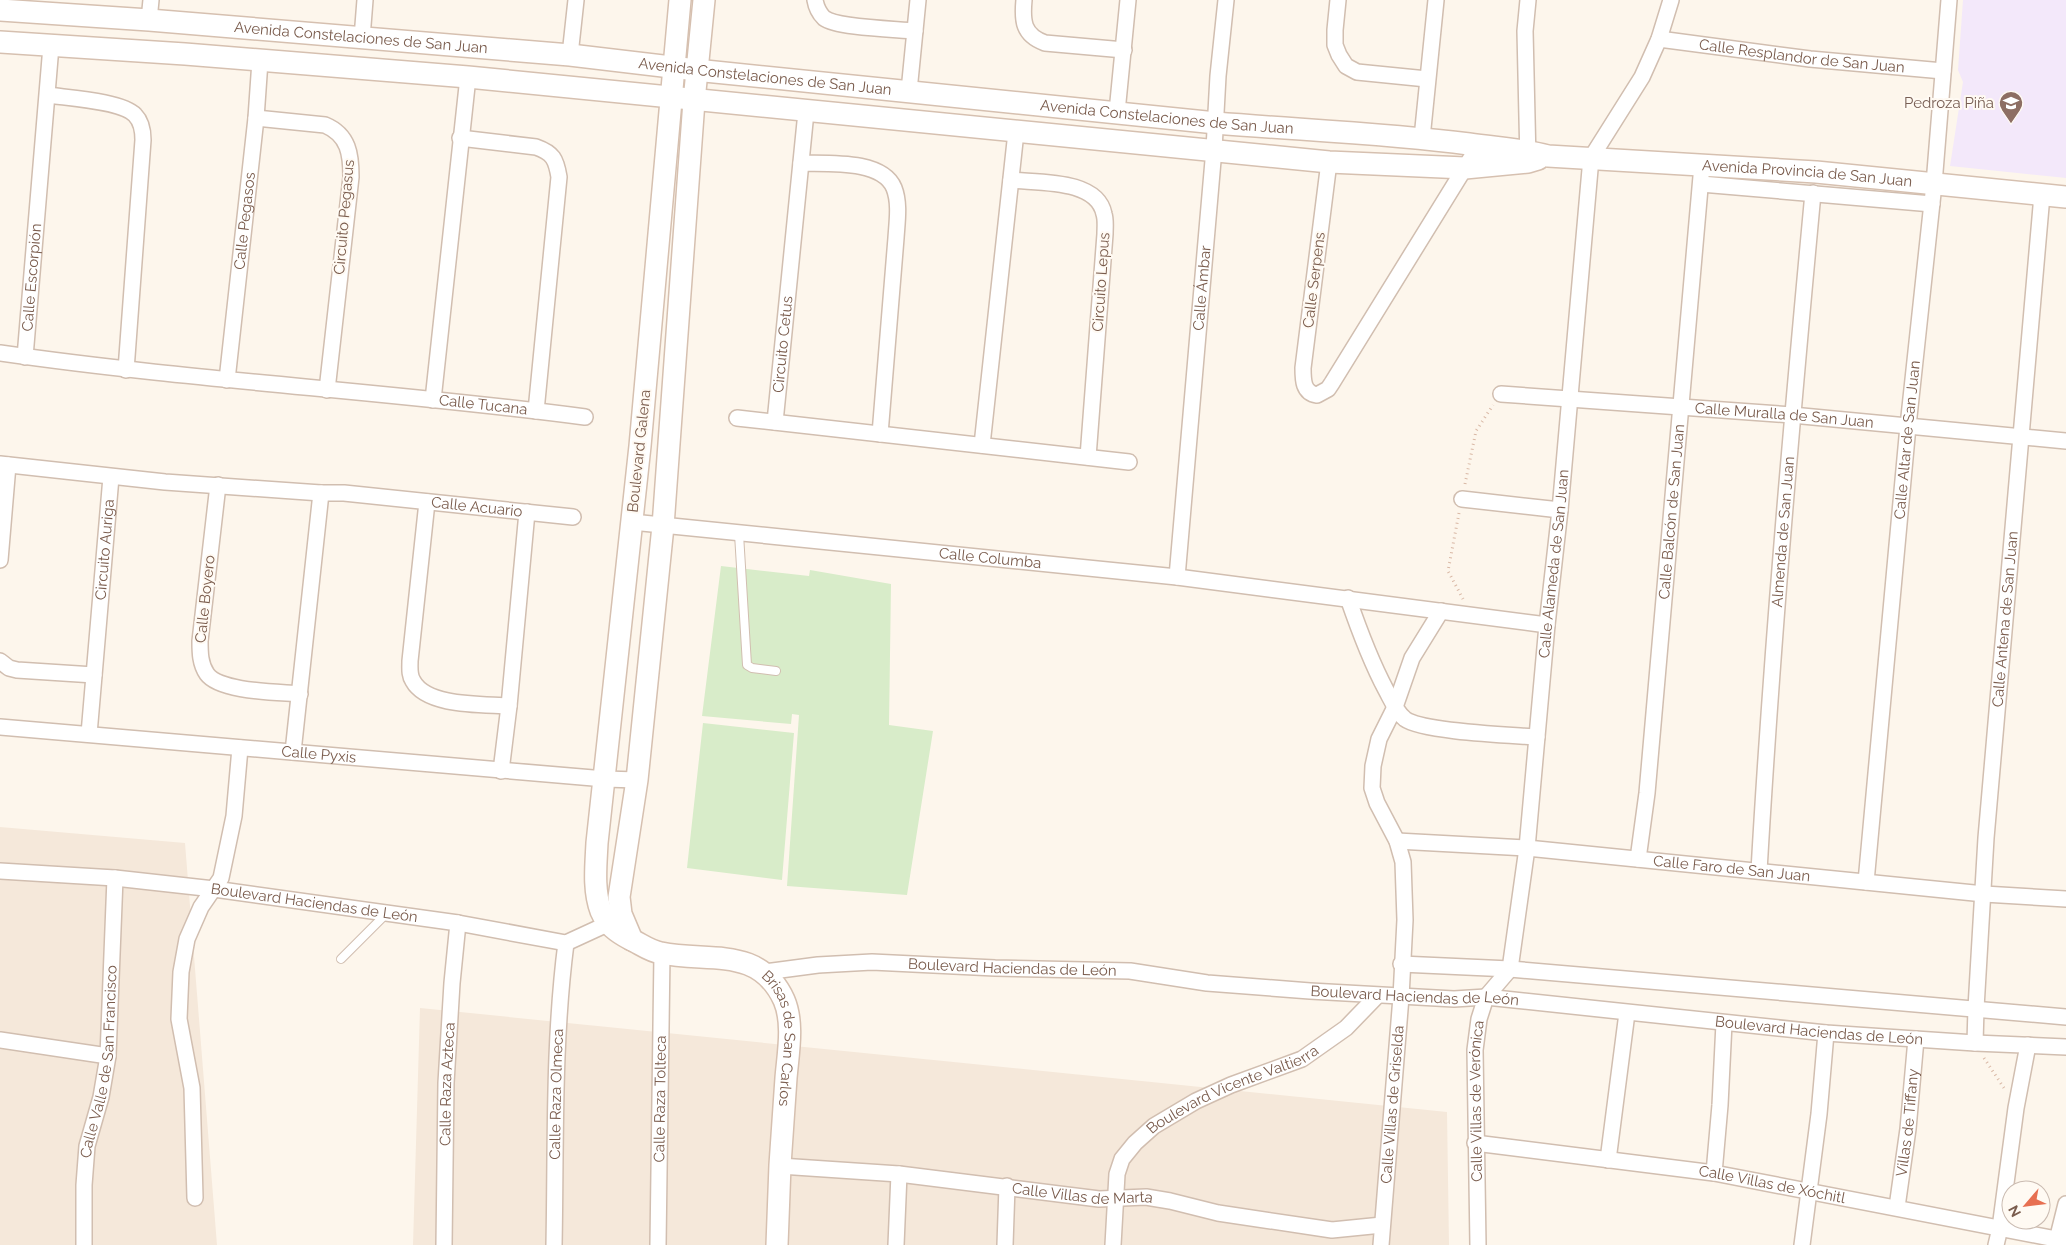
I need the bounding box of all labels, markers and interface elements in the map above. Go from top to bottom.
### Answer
street label: Avenida Constelaciones de San Juan [233,18,488,57]
street label: Calle Resplandor de San Juan [1698,35,1905,77]
street label: Avenida Constelaciones de San Juan [637,54,892,99]
school or university icon: Pedroza Piña [1998,90,2024,124]
place label: Pedroza Piña [1904,94,1994,112]
street label: Avenida Constelaciones de San Juan [1039,96,1294,138]
street label: Avenida Provincia de San Juan [1702,156,1913,191]
street label: Circuito Pegasus [330,159,358,275]
street label: Calle Pegasos [230,171,259,271]
street label: Calle Escorpión [18,223,45,332]
street label: Calle Serpens [1299,231,1329,329]
street label: Circuito Lepus [1089,232,1113,332]
street label: Calle Ámbar [1189,244,1215,331]
street label: Circuito Cetus [769,295,797,394]
street label: Calle Altar de San Juan [1890,360,1924,520]
street label: Boulevard Galena [624,389,654,513]
street label: Calle Tucana [438,391,529,419]
street label: Calle Muralla de San Juan [1694,399,1874,432]
street label: Calle Balcón de San Juan [1655,423,1688,600]
street label: Almenda de San Juan [1768,456,1798,608]
street label: Calle Alameda de San Juan [1535,469,1573,659]
street label: Calle Acuario [430,493,523,521]
street label: Circuito Auriga [91,498,118,601]
street label: Calle Antena de San Juan [1988,530,2022,708]
street label: Calle Columba [938,544,1042,572]
street label: Calle Boyero [191,554,219,644]
street label: Calle Pyxis [281,742,357,767]
street label: Calle Faro de San Juan [1652,852,1811,885]
street label: Boulevard Haciendas de León [210,880,419,926]
street label: Boulevard Haciendas de León [908,955,1117,980]
street label: Calle Valle de San Francisco [77,965,121,1158]
street label: Brisas de San Carlos [758,967,799,1107]
street label: Boulevard Haciendas de León [1310,982,1520,1009]
street label: Boulevard Haciendas de León [1714,1012,1924,1048]
street label: Calle Villas de Verónica [1466,1019,1488,1182]
street label: Calle Raza Azteca [436,1022,459,1146]
street label: Calle Villas de Griselda [1377,1025,1408,1184]
street label: Calle Raza Olmeca [546,1028,567,1160]
street label: Calle Raza Tolteca [650,1035,670,1163]
street label: Boulevard Vicente Valtierra [1143,1041,1322,1137]
street label: Villas de Tiffany [1892,1068,1922,1178]
street label: Calle Villas de Xóchitl [1698,1162,1848,1207]
street label: Calle Villas de Marta [1011,1179,1154,1208]
north arrow [2001,1180,2051,1230]
text: N [2005,1203,2024,1220]

